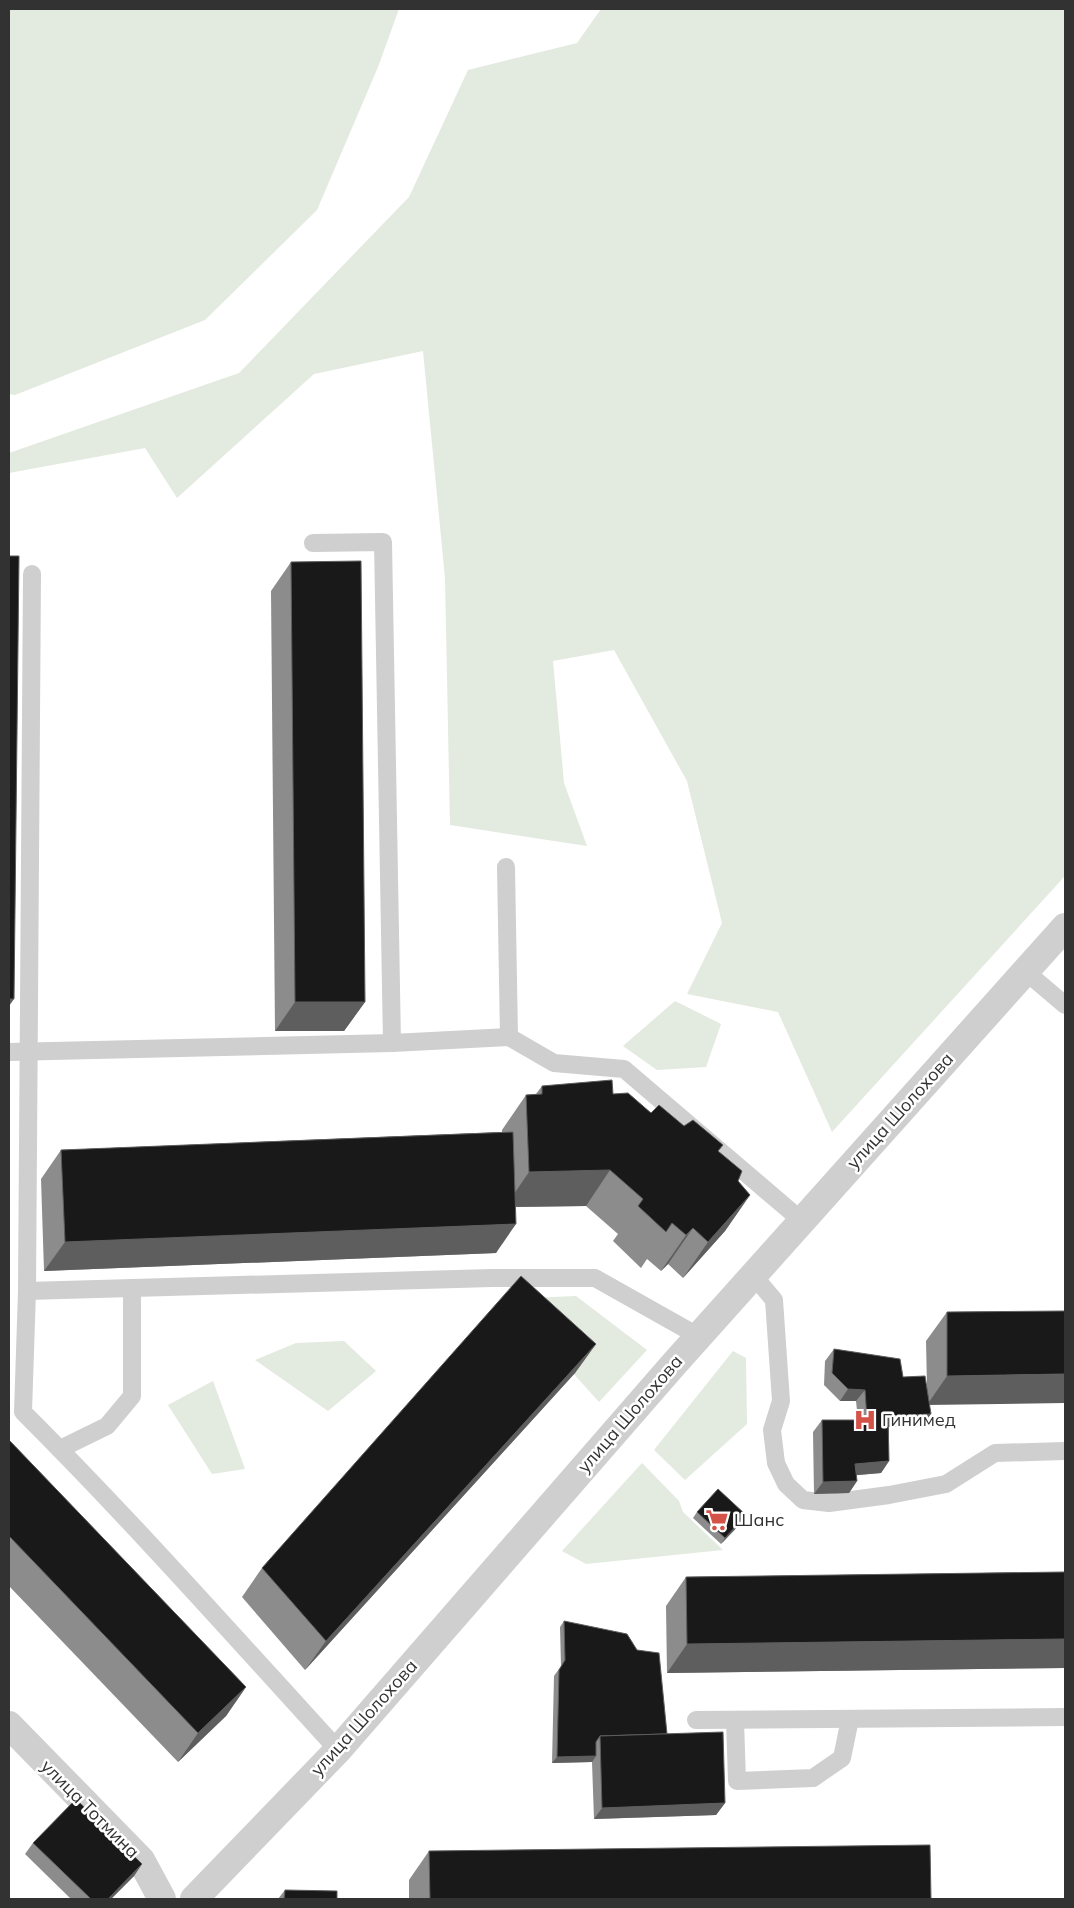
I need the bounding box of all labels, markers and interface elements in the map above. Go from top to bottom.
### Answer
street label: улица Шолохова [841,1048,958,1174]
street label: улица Шолохова [572,1350,687,1477]
hospital icon: Гинимед [852,1407,878,1433]
place label: Гинимед [882,1408,956,1431]
supermarket icon: Шанс [704,1507,730,1533]
place label: Шанс [734,1508,784,1531]
street label: улица Шолохова [305,1655,422,1781]
street label: улица Тотмина [36,1755,144,1863]

